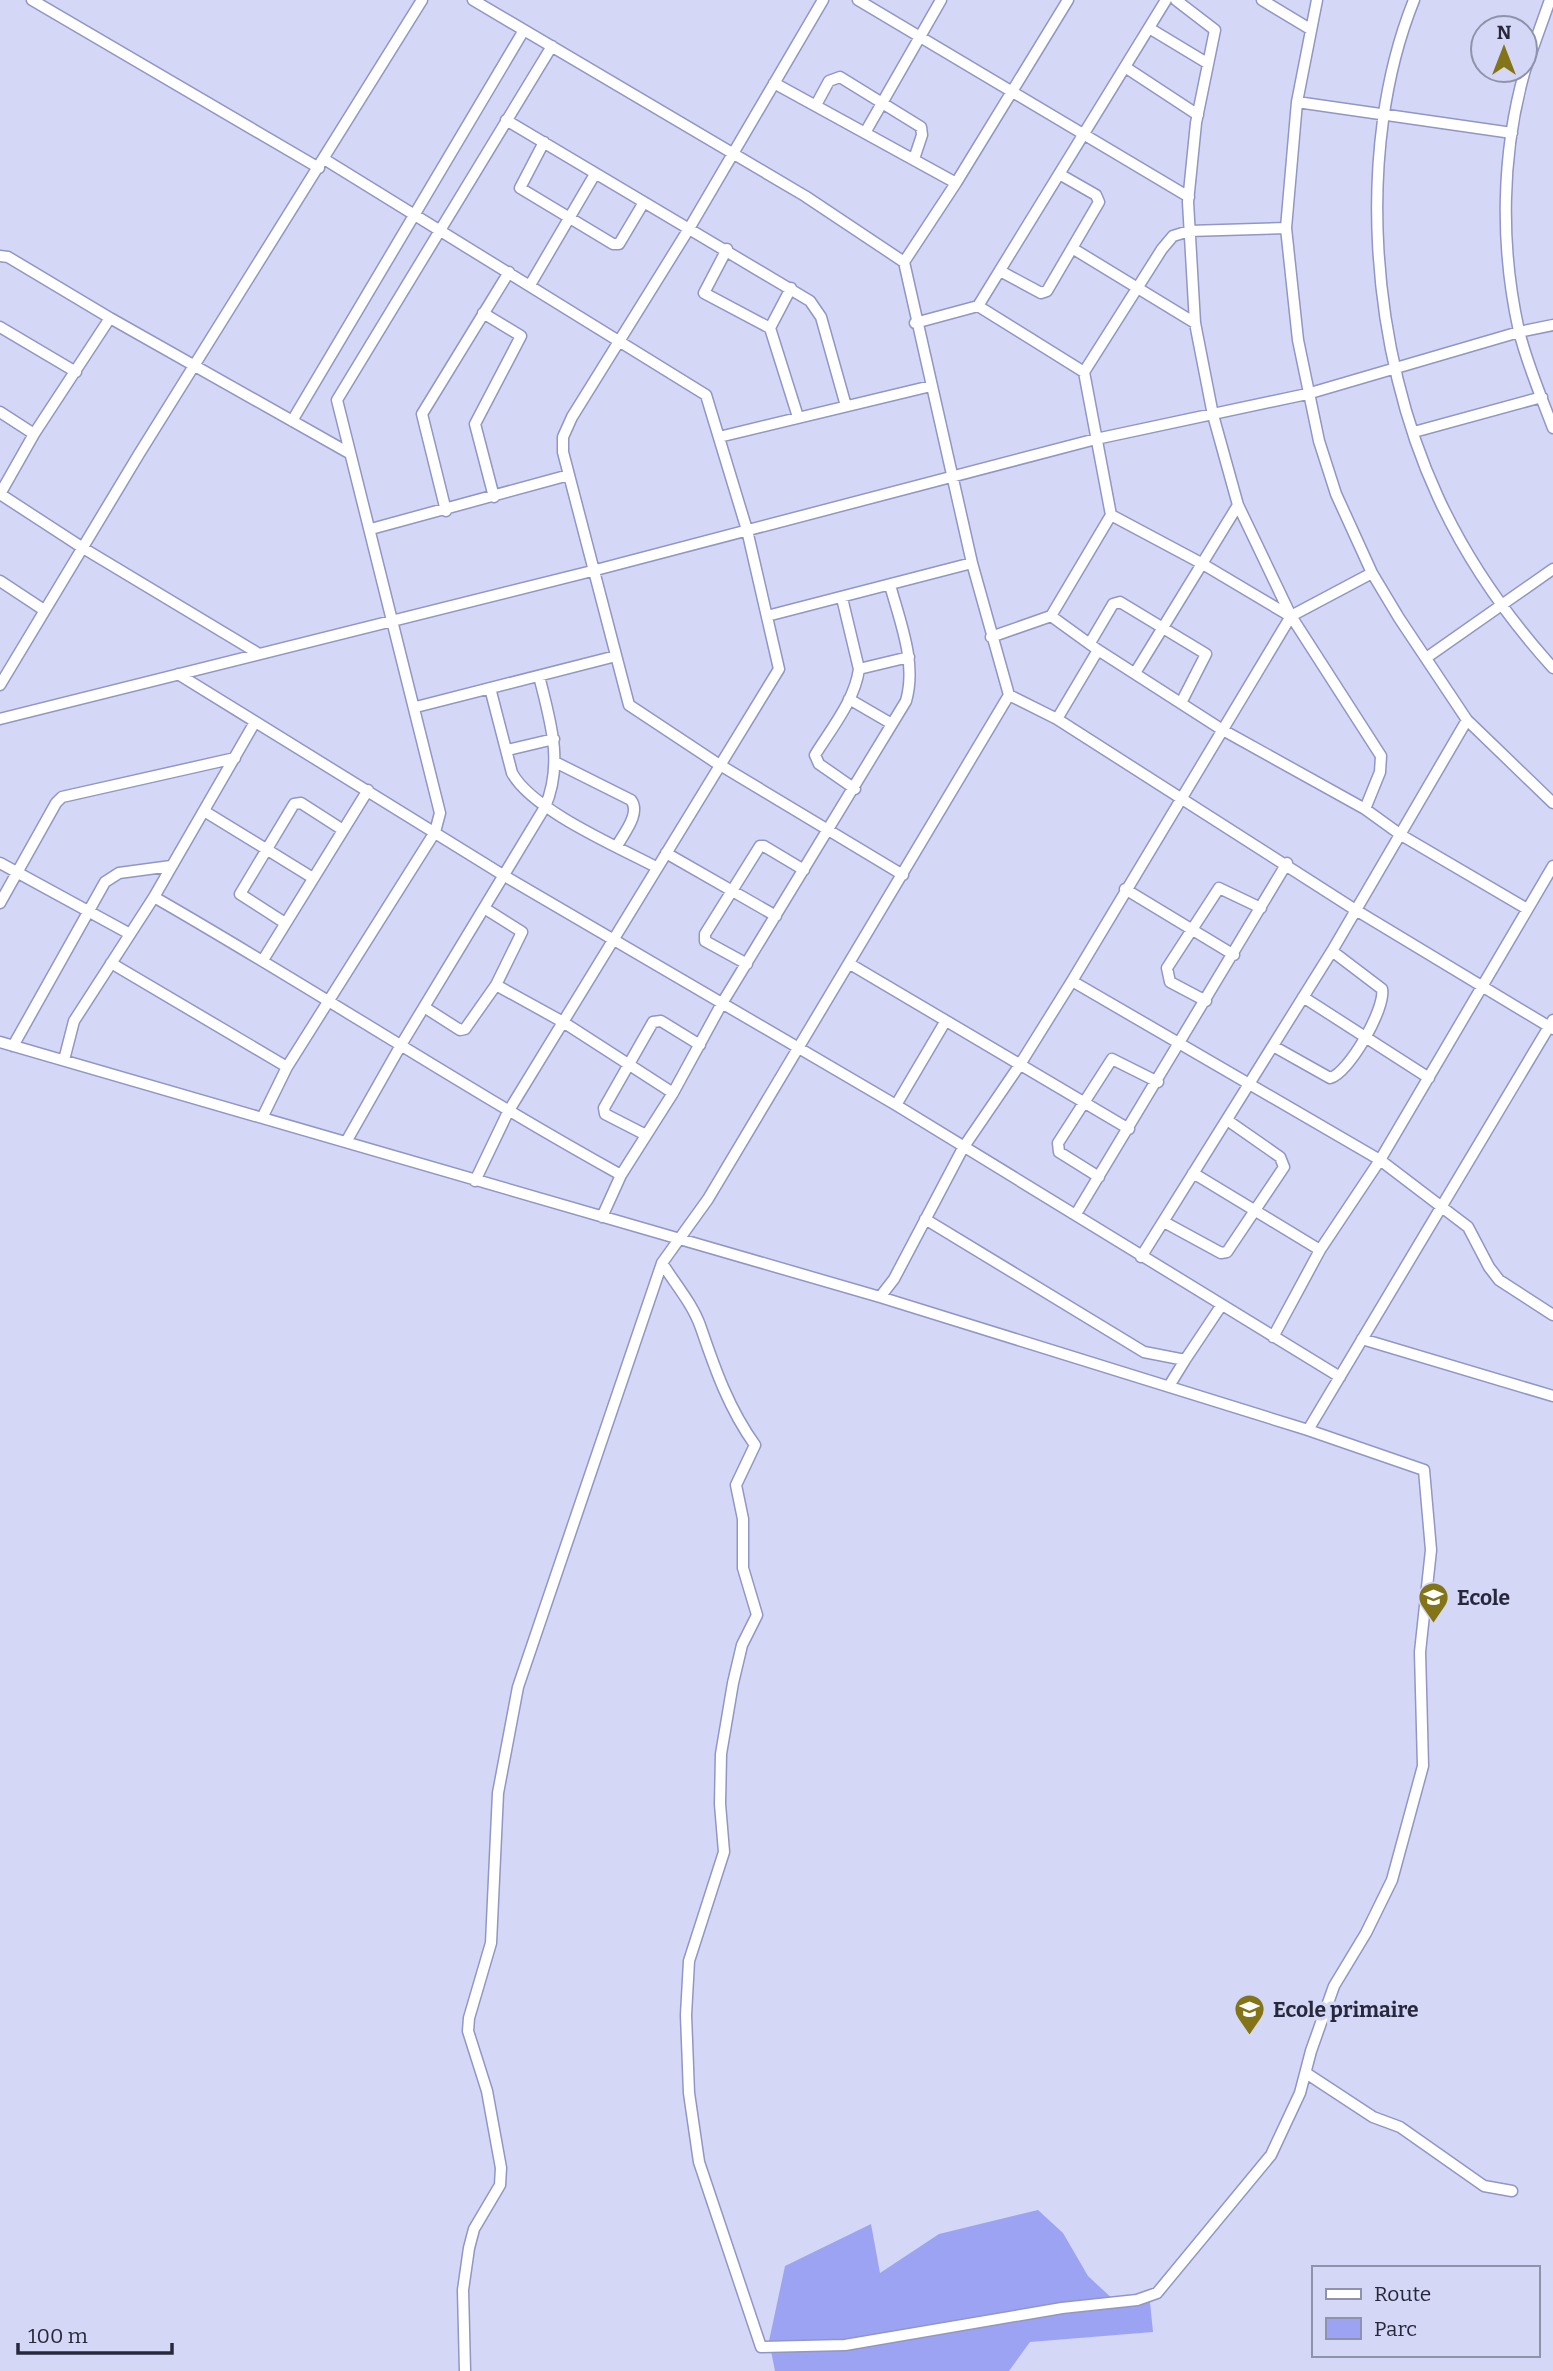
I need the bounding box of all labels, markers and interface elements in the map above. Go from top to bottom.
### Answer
north arrow [1469,14,1539,84]
text: N [1497,21,1512,44]
school or university icon: Ecole [1417,1581,1451,1625]
place label: Ecole [1457,1585,1510,1611]
school or university icon: Ecole primaire [1233,1993,1267,2037]
place label: Ecole primaire [1273,1997,1419,2023]
legend [1312,2266,1539,2357]
text: Route [1374,2281,1431,2307]
scale bar [18,2312,172,2356]
text: Parc [1374,2316,1417,2342]
text: 100 m [28,2323,88,2349]

